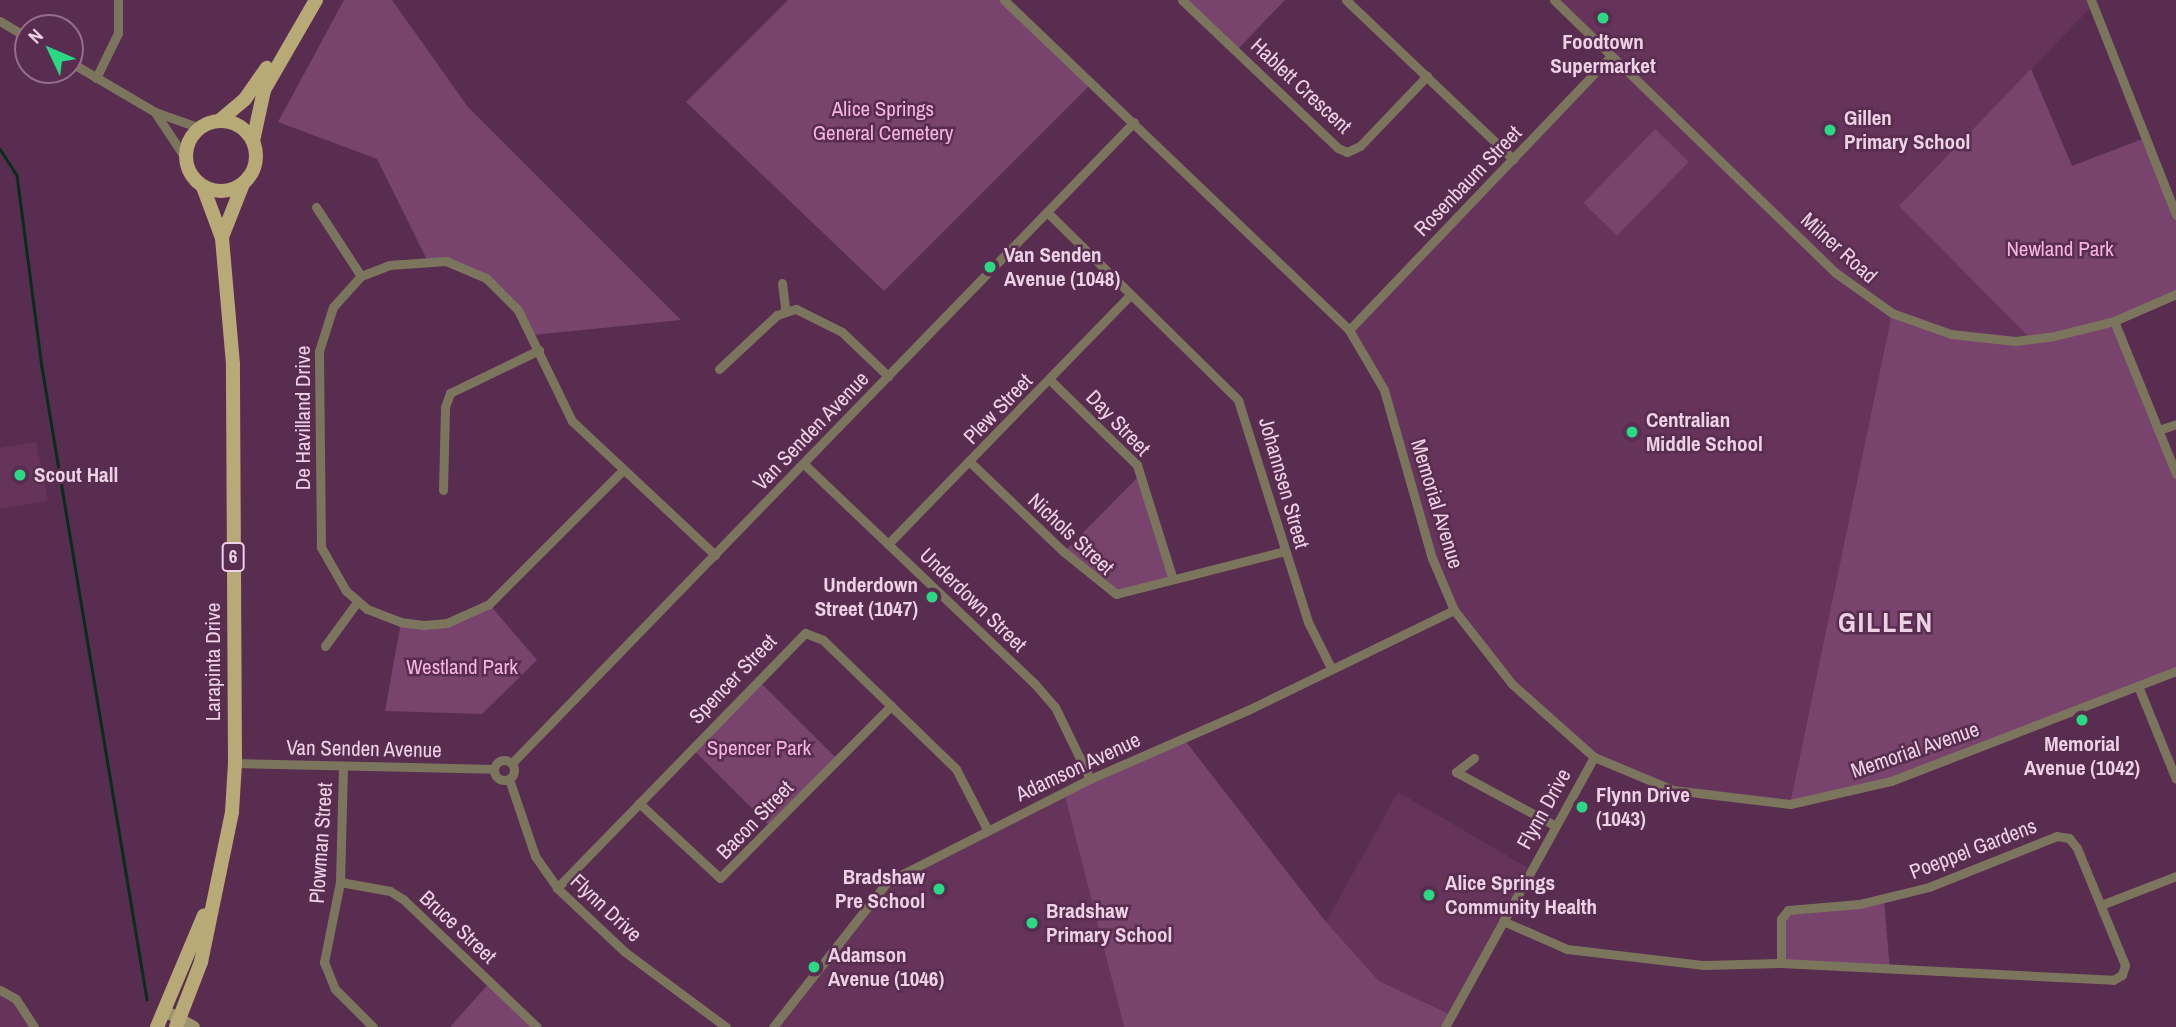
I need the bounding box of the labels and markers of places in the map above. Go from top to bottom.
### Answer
marker: Foodtown Supermarket [1595,10,1611,26]
place label: Foodtown Supermarket [1550,29,1656,79]
place label: Gillen Primary School [1844,105,1970,155]
marker: Gillen Primary School [1822,122,1838,138]
place label: Van Senden Avenue (1048) [1004,242,1120,292]
marker: Van Senden Avenue (1048) [982,259,998,275]
place label: Centralian Middle School [1646,407,1763,457]
marker: Centralian Middle School [1624,424,1640,440]
place label: Scout Hall [34,462,118,488]
marker: Scout Hall [12,467,28,483]
place label: Underdown Street (1047) [815,572,918,622]
marker: Underdown Street (1047) [924,589,940,605]
marker: Memorial Avenue (1042) [2074,712,2090,728]
place label: Memorial Avenue (1042) [2024,731,2140,781]
place label: Flynn Drive (1043) [1596,782,1690,832]
marker: Flynn Drive (1043) [1574,799,1590,815]
place label: Bradshaw Pre School [835,864,925,914]
place label: Alice Springs Community Health [1445,870,1597,920]
marker: Bradshaw Pre School [931,881,947,897]
marker: Alice Springs Community Health [1419,885,1439,905]
place label: Bradshaw Primary School [1046,898,1172,948]
marker: Bradshaw Primary School [1024,915,1040,931]
place label: Adamson Avenue (1046) [828,942,944,992]
marker: Adamson Avenue (1046) [806,959,822,975]

